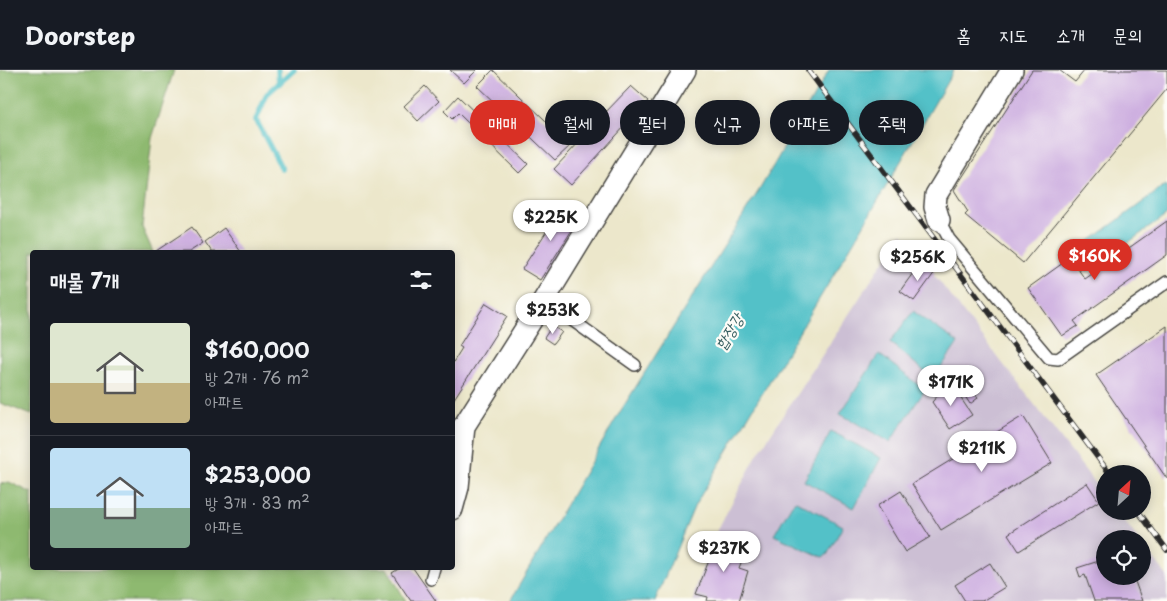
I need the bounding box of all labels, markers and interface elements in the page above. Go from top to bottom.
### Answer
text: Doorstep [25,17,135,53]
text: 홈 [957,21,971,48]
text: 지도 [999,21,1028,48]
text: 소개 [1056,21,1085,48]
text: 문의 [1113,21,1142,48]
chip: 매매 [470,100,535,145]
chip: 월세 [545,100,610,145]
chip: 필터 [620,100,685,145]
chip: 신규 [695,100,760,145]
chip: 아파트 [770,100,849,145]
chip: 주택 [859,100,924,145]
pin: $225K [516,200,586,242]
text: $225K [524,204,578,228]
pin: $160K [1060,238,1130,281]
pin: $256K [883,240,953,282]
text: $160K [1069,243,1121,267]
text: $256K [891,244,945,268]
text: 매물 7개 [50,264,120,296]
icon: filters [407,266,435,294]
pin: $253K [518,292,588,335]
text: $253K [527,297,579,321]
water label: 합장강 [708,306,750,354]
text: $160,000 [205,333,309,365]
icon: home [90,343,150,403]
pin: $171K [916,364,986,407]
text: 방 2개 · 76 m² [205,365,309,389]
text: $171K [928,369,974,393]
text: 아파트 [205,389,244,413]
pin: $211K [947,430,1017,473]
text: $211K [958,435,1006,459]
text: $253,000 [205,458,311,490]
north arrow [1096,465,1151,520]
map controls [1096,465,1151,585]
icon: home [90,468,150,528]
text: 방 3개 · 83 m² [205,490,310,514]
text: 아파트 [205,514,244,538]
pin: $237K [689,530,759,573]
button: locate [1096,530,1151,585]
text: $237K [698,535,750,559]

